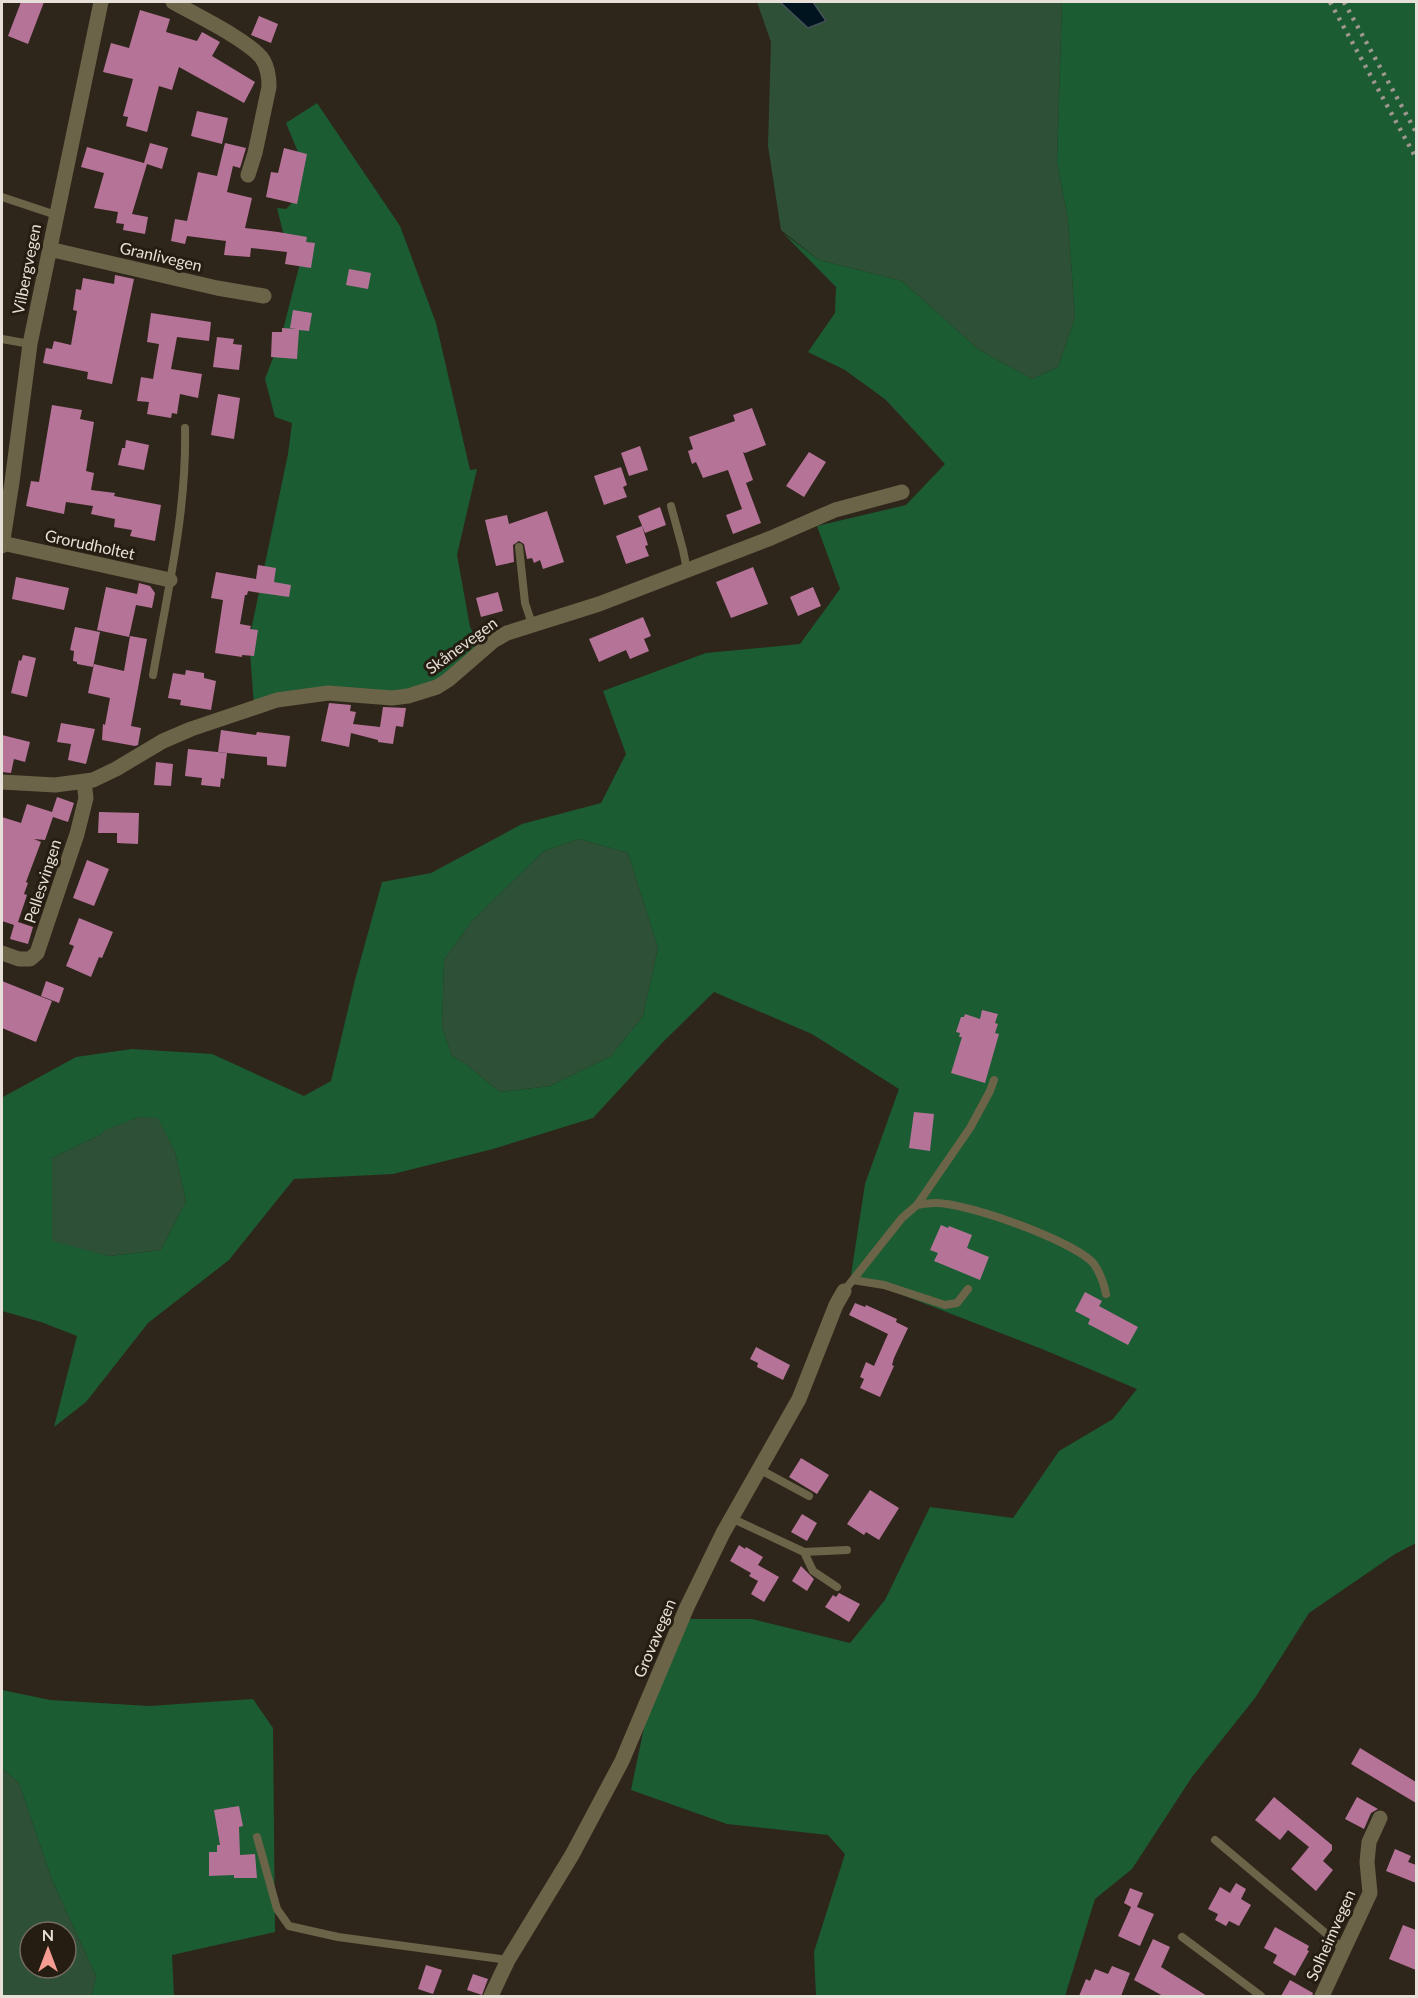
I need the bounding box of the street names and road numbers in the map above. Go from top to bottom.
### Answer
street label: Vilbergvegen [8,222,44,316]
street label: Granlivegen [118,237,204,275]
street label: Grorudholtet [43,525,137,563]
street label: Skånevegen [421,613,501,677]
street label: Pellesvingen [20,837,64,925]
street label: Grovavegen [629,1596,679,1680]
street label: Solheimvegen [1301,1886,1359,1984]

